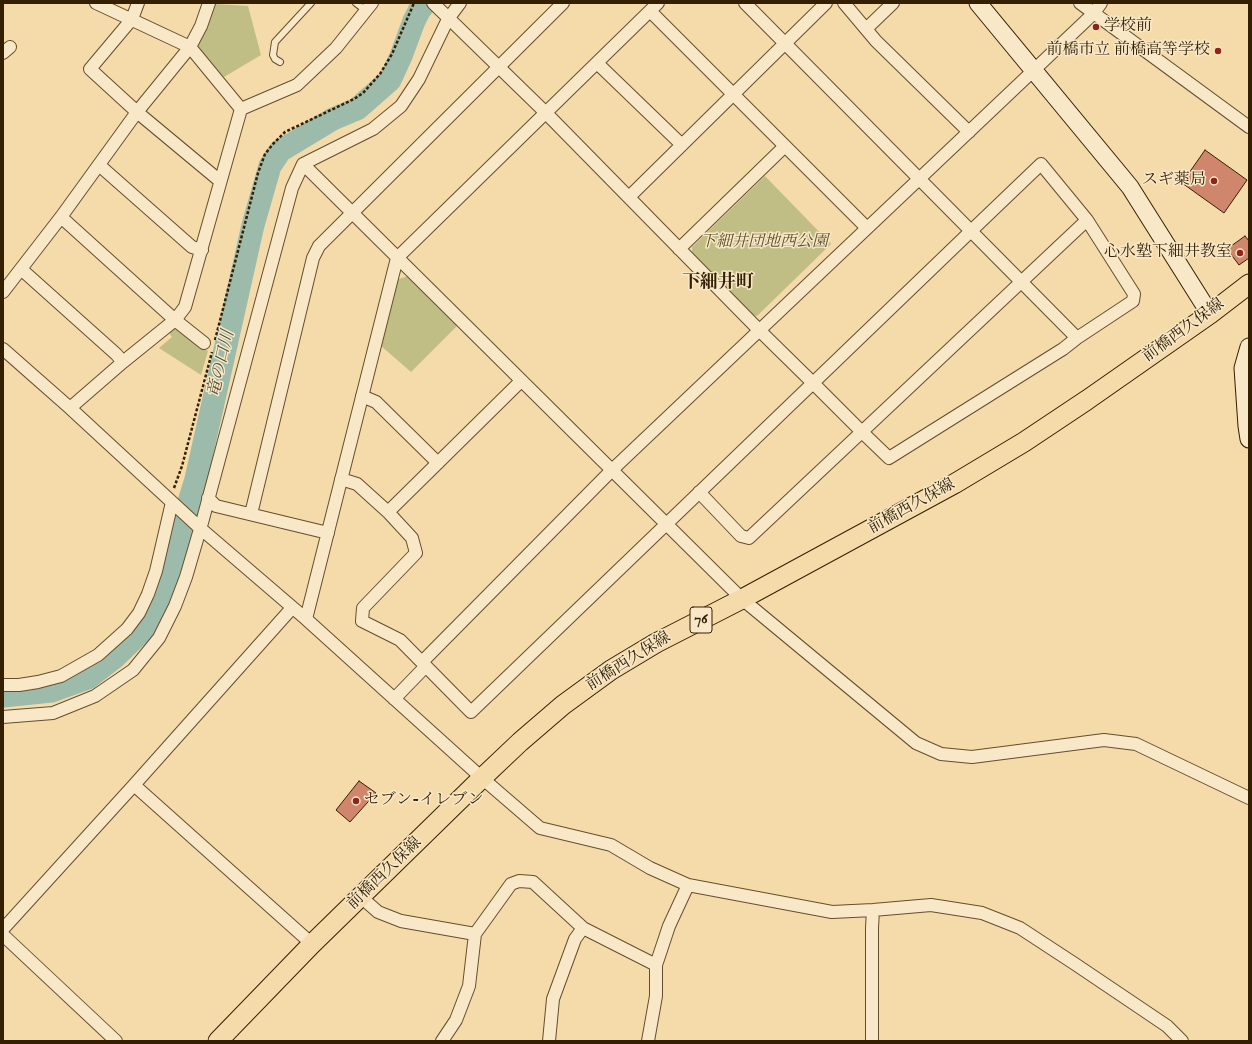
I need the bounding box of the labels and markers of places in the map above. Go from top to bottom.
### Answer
place label: 学校前 [1104,17,1152,37]
marker: 学校前 [1091,22,1101,32]
place label: 前橋市立 前橋高等学校 [1047,41,1210,61]
marker: 前橋市立 前橋高等学校 [1213,46,1223,56]
place label: スギ薬局 [1142,171,1206,191]
marker: スギ薬局 [1209,176,1219,186]
place label: 心水塾下細井教室 [1104,243,1232,263]
marker: 心水塾下細井教室 [1235,248,1245,258]
place label: セブン-イレブン [364,791,483,811]
marker: セブン-イレブン [351,796,361,806]

